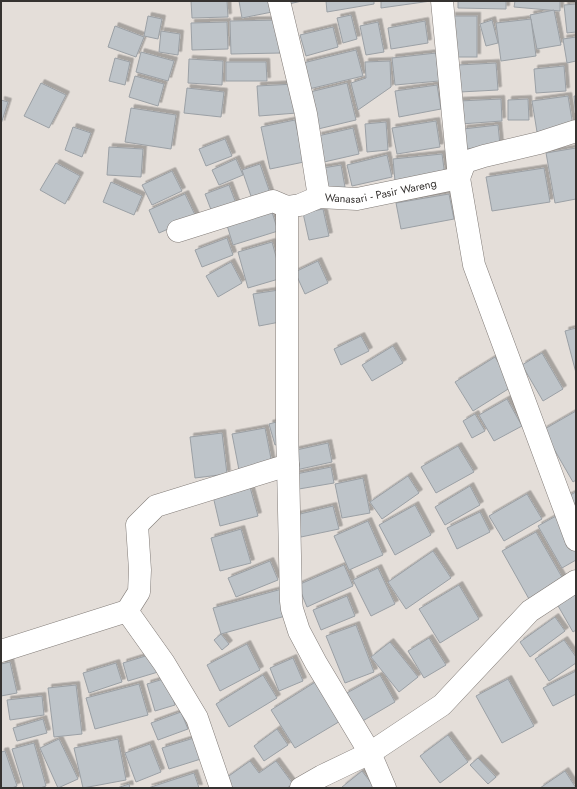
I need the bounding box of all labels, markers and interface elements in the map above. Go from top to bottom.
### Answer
street label: Wanasari - Pasir Wareng [324,175,438,207]

